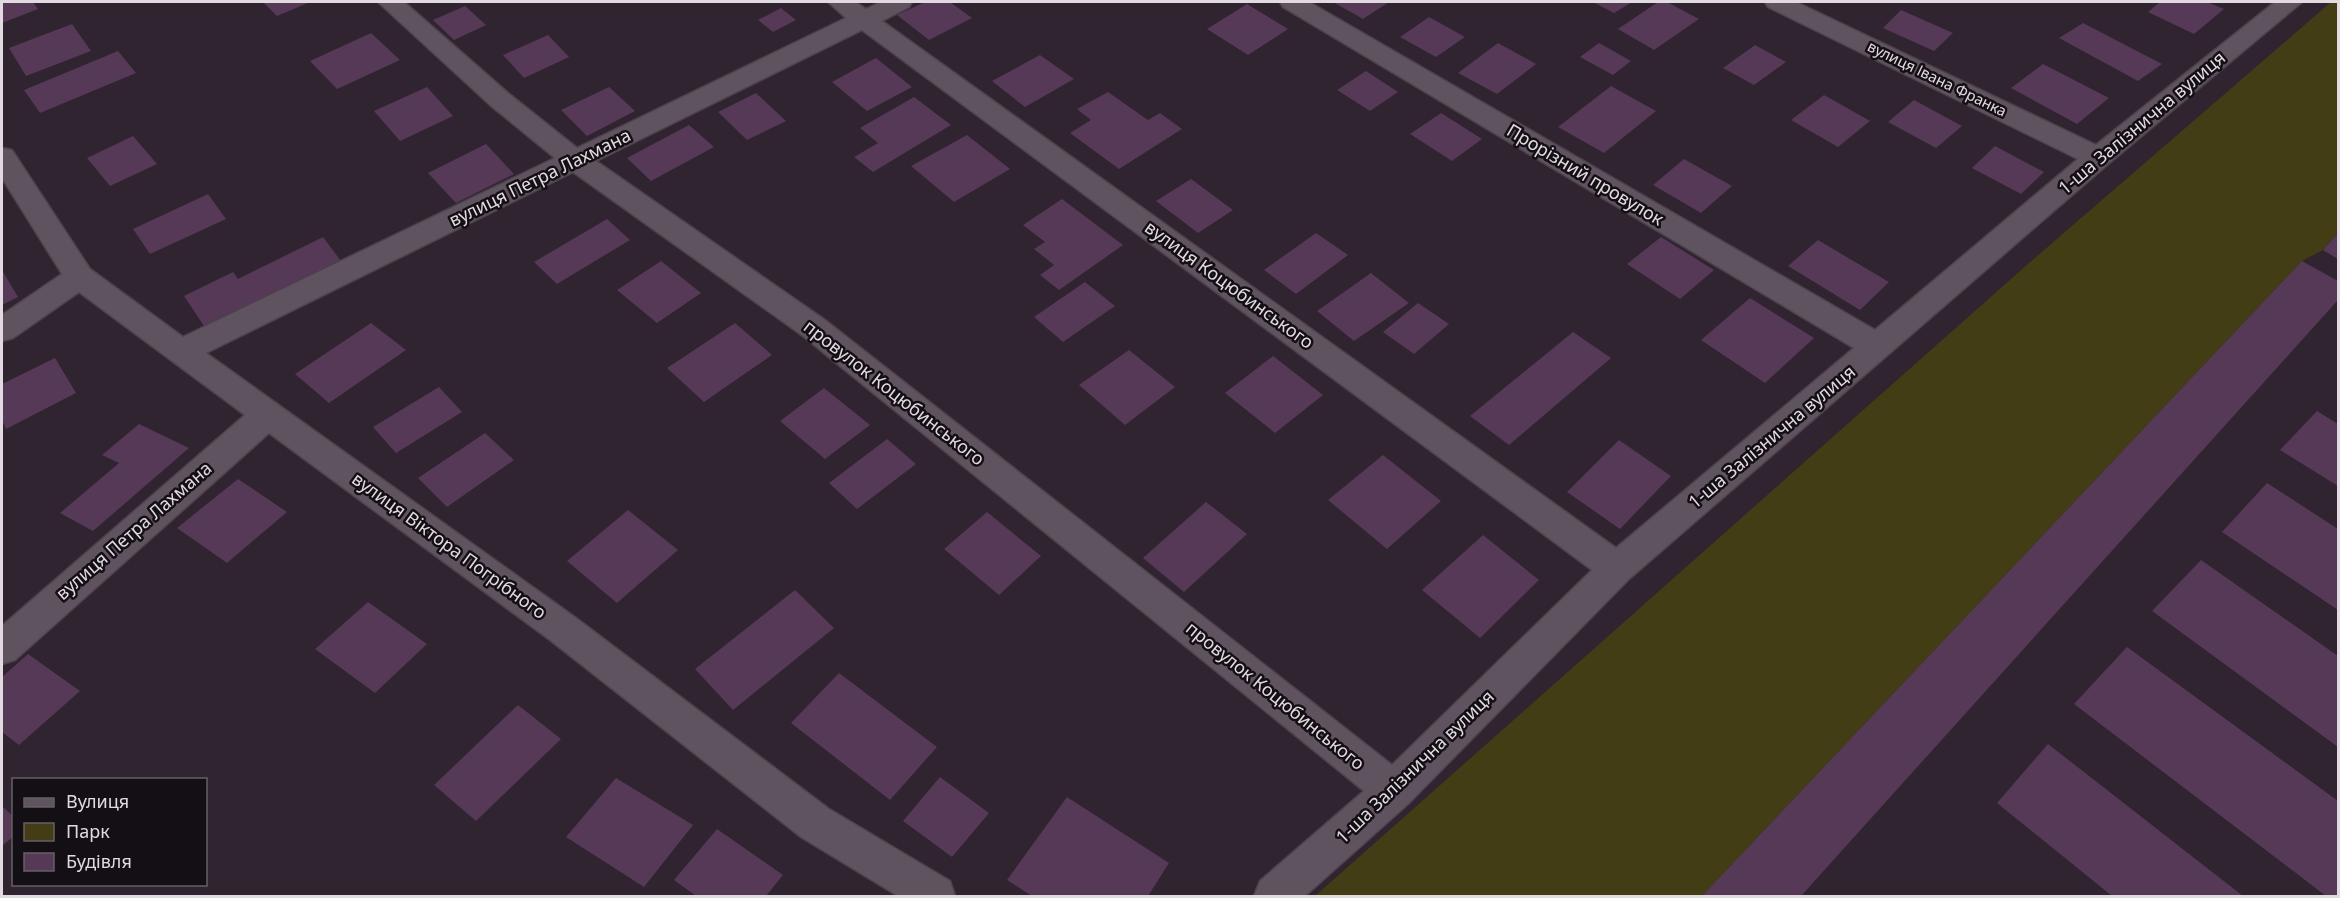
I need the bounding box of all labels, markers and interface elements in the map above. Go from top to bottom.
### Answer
street label: вулиця Івана Франка [1865,36,2010,121]
street label: 1-ша Залізнична вулиця [2053,45,2230,199]
street label: Прорізний провулок [1503,118,1669,231]
street label: вулиця Петра Лахмана [445,123,634,232]
street label: вулиця Коцюбинського [1140,215,1319,354]
street label: провулок Коцюбинського [799,314,990,470]
street label: 1-ша Залізнична вулиця [1683,359,1860,513]
street label: вулиця Петра Лахмана [50,456,216,605]
street label: вулиця Віктора Погрібного [348,467,552,624]
street label: провулок Коцюбинського [1181,616,1370,775]
street label: 1-ша Залізнична вулиця [1330,684,1499,848]
legend [12,778,207,886]
text: Вулиця [66,789,129,813]
text: Парк [66,819,110,843]
text: Будівля [66,849,132,873]

